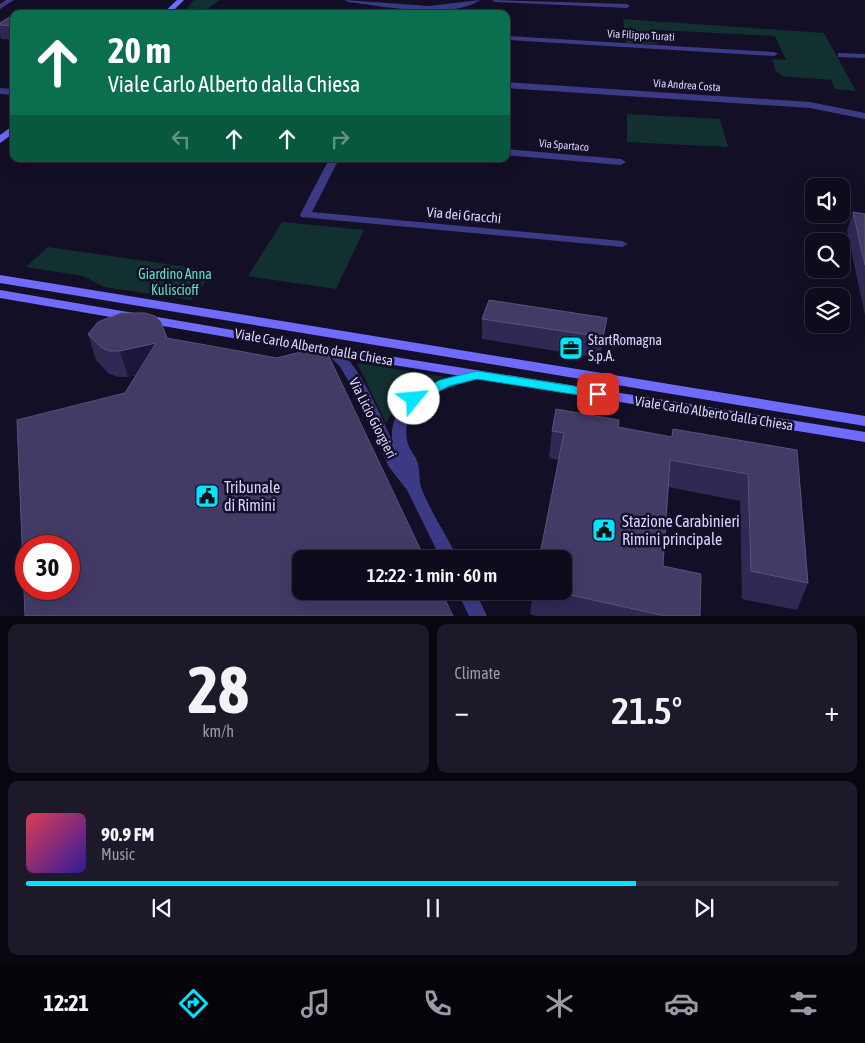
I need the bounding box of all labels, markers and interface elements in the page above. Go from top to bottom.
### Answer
street label: Via Filippo Turati [607,27,675,43]
icon: ahead [25,30,90,95]
text: 20 m [108,30,171,70]
text: Viale Carlo Alberto dalla Chiesa [108,71,360,97]
street label: Via Andrea Costa [653,77,721,93]
icon: left [167,125,195,153]
icon: ahead [220,125,248,153]
icon: ahead [273,125,301,153]
icon: right [326,125,354,153]
street label: Via Spartaco [538,137,590,153]
map controls [805,178,850,333]
button: sound [805,178,850,223]
street label: Via dei Gracchi [426,204,502,226]
button: search [805,233,850,278]
park label: Giardino Anna Kuliscioff [138,266,212,298]
button: layers [805,288,850,333]
street label: Viale Carlo Alberto dalla Chiesa [234,325,394,369]
place label: StartRomagna S.p.A. [588,332,662,364]
office icon: StartRomagna S.p.A. [558,335,584,361]
position arrow [387,372,439,424]
pin [577,373,619,415]
street label: Via Licio Giorgieri [346,375,400,461]
icon: arrive [584,380,612,408]
street label: Viale Carlo Alberto dalla Chiesa [633,393,795,433]
place label: Tribunale di Rimini [224,478,280,514]
public building icon: Tribunale di Rimini [194,483,220,509]
place label: Stazione Carabinieri Rimini principale [622,512,740,549]
public building icon: Stazione Carabinieri Rimini principale [591,517,617,543]
speed limit sign: 30 [15,535,80,600]
text: 12:22 · 1 min · 60 m [367,564,497,586]
text: 28 [188,652,249,727]
text: Climate [455,664,500,682]
text: 21.5° [611,689,682,732]
text: − [455,695,469,727]
text: + [824,695,839,727]
text: km/h [202,722,234,740]
text: 90.9 FM [101,823,154,845]
text: Music [101,845,135,863]
icon: previous [148,894,176,922]
icon: pause [419,894,447,922]
icon: next [690,894,718,922]
icon: directions [176,986,211,1021]
icon: music [298,986,333,1021]
icon: phone [420,986,455,1021]
icon: climate [542,986,577,1021]
icon: car [664,986,699,1021]
icon: filters [786,986,821,1021]
text: 12:21 [44,990,89,1016]

